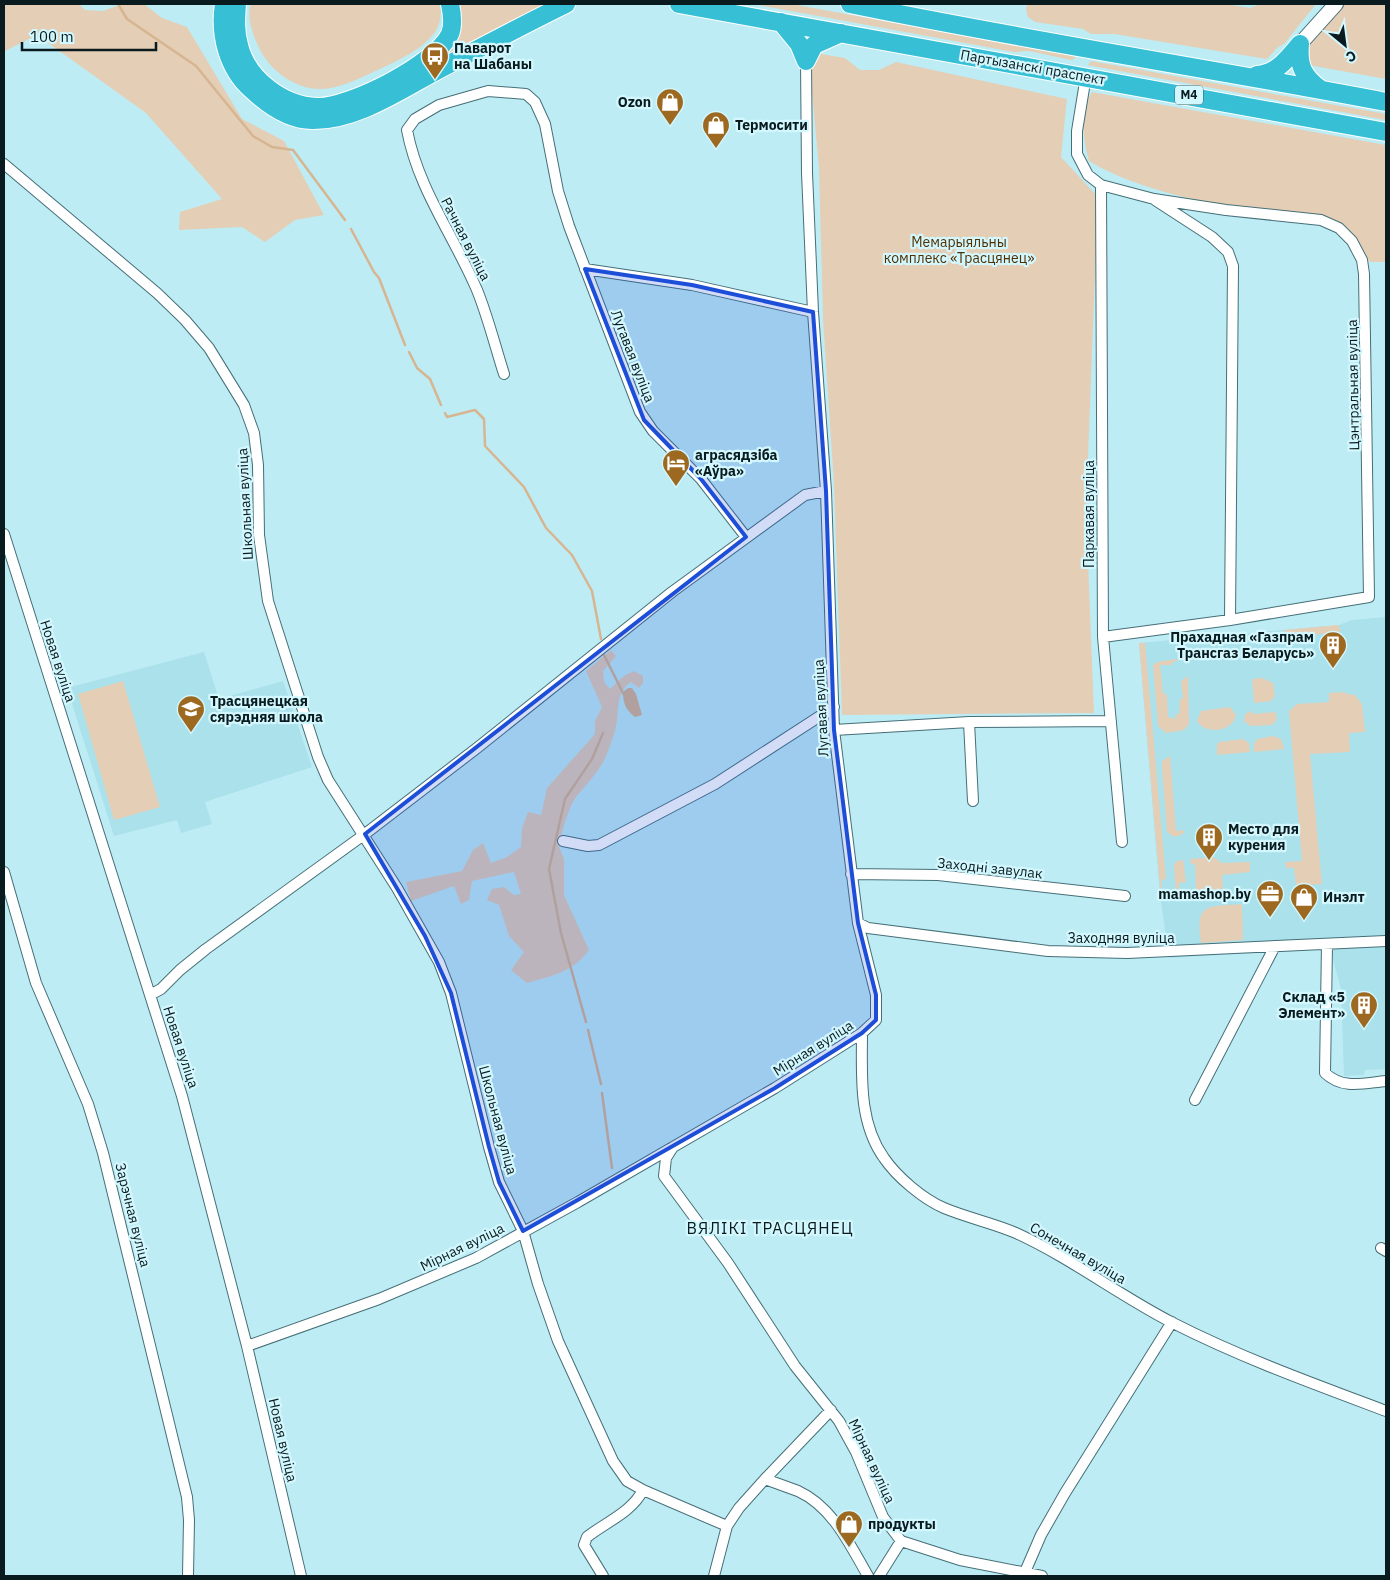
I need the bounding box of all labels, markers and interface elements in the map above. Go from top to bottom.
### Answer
scale bar [22,20,156,52]
north arrow [1320,20,1370,70]
text: 100 m [30,27,74,46]
place label: Паварот на Шабаны [454,39,532,73]
bus stop icon: Паварот на Шабаны [420,41,450,80]
street label: Партызанскі праспект [959,45,1107,89]
text: С [1343,46,1360,66]
road number: М4 [1175,86,1203,104]
shop icon: Ozon [655,87,685,126]
place label: Ozon [618,93,651,111]
shop icon: Термосити [701,110,731,149]
place label: Термосити [735,116,808,134]
street label: Рачная вуліца [437,194,495,284]
park label: Мемарыяльны комплекс «Трасцянец» [884,233,1034,267]
street label: Лугавая вуліца [607,307,659,405]
street label: Цэнтральная вуліца [1343,319,1363,451]
place label: аграсядзіба «Аўра» [695,446,778,480]
street label: Школьная вуліца [233,447,257,560]
hotel icon: аграсядзіба «Аўра» [661,448,691,487]
street label: Паркавая вуліца [1080,459,1098,568]
street label: Новая вуліца [36,618,80,705]
place label: Прахадная «Газпрам Трансгаз Беларусь» [1170,628,1314,662]
building icon: Прахадная «Газпрам Трансгаз Беларусь» [1318,630,1348,669]
street label: Лугавая вуліца [809,658,833,757]
place label: Трасцянецкая сярэдняя школа [210,692,323,726]
school or university icon: Трасцянецкая сярэдняя школа [176,694,206,733]
place label: Место для курения [1228,820,1299,854]
building icon: Место для курения [1194,822,1224,861]
street label: Заходні завулак [936,854,1044,883]
office icon: mamashop.by [1255,879,1285,918]
shop icon: Инэлт [1289,882,1319,921]
place label: mamashop.by [1158,885,1252,903]
place label: Инэлт [1323,888,1365,906]
street label: Заходняя вуліца [1067,929,1175,947]
place label: Склад «5 Элемент» [1278,988,1345,1022]
building icon: Склад «5 Элемент» [1349,990,1379,1029]
street label: Новая вуліца [159,1004,203,1091]
street label: Мірная вуліца [770,1016,857,1080]
street label: Школьная вуліца [475,1064,521,1177]
street label: Зарэчная вуліца [111,1161,155,1270]
district label: ВЯЛІКІ ТРАСЦЯНЕЦ [686,1218,854,1238]
street label: Сонечная вуліца [1027,1218,1130,1288]
street label: Мірная вуліца [417,1219,507,1275]
street label: Новая вуліца [265,1396,302,1484]
street label: Мірная вуліца [845,1416,900,1507]
shop icon: продукты [834,1509,864,1548]
place label: продукты [868,1515,936,1533]

